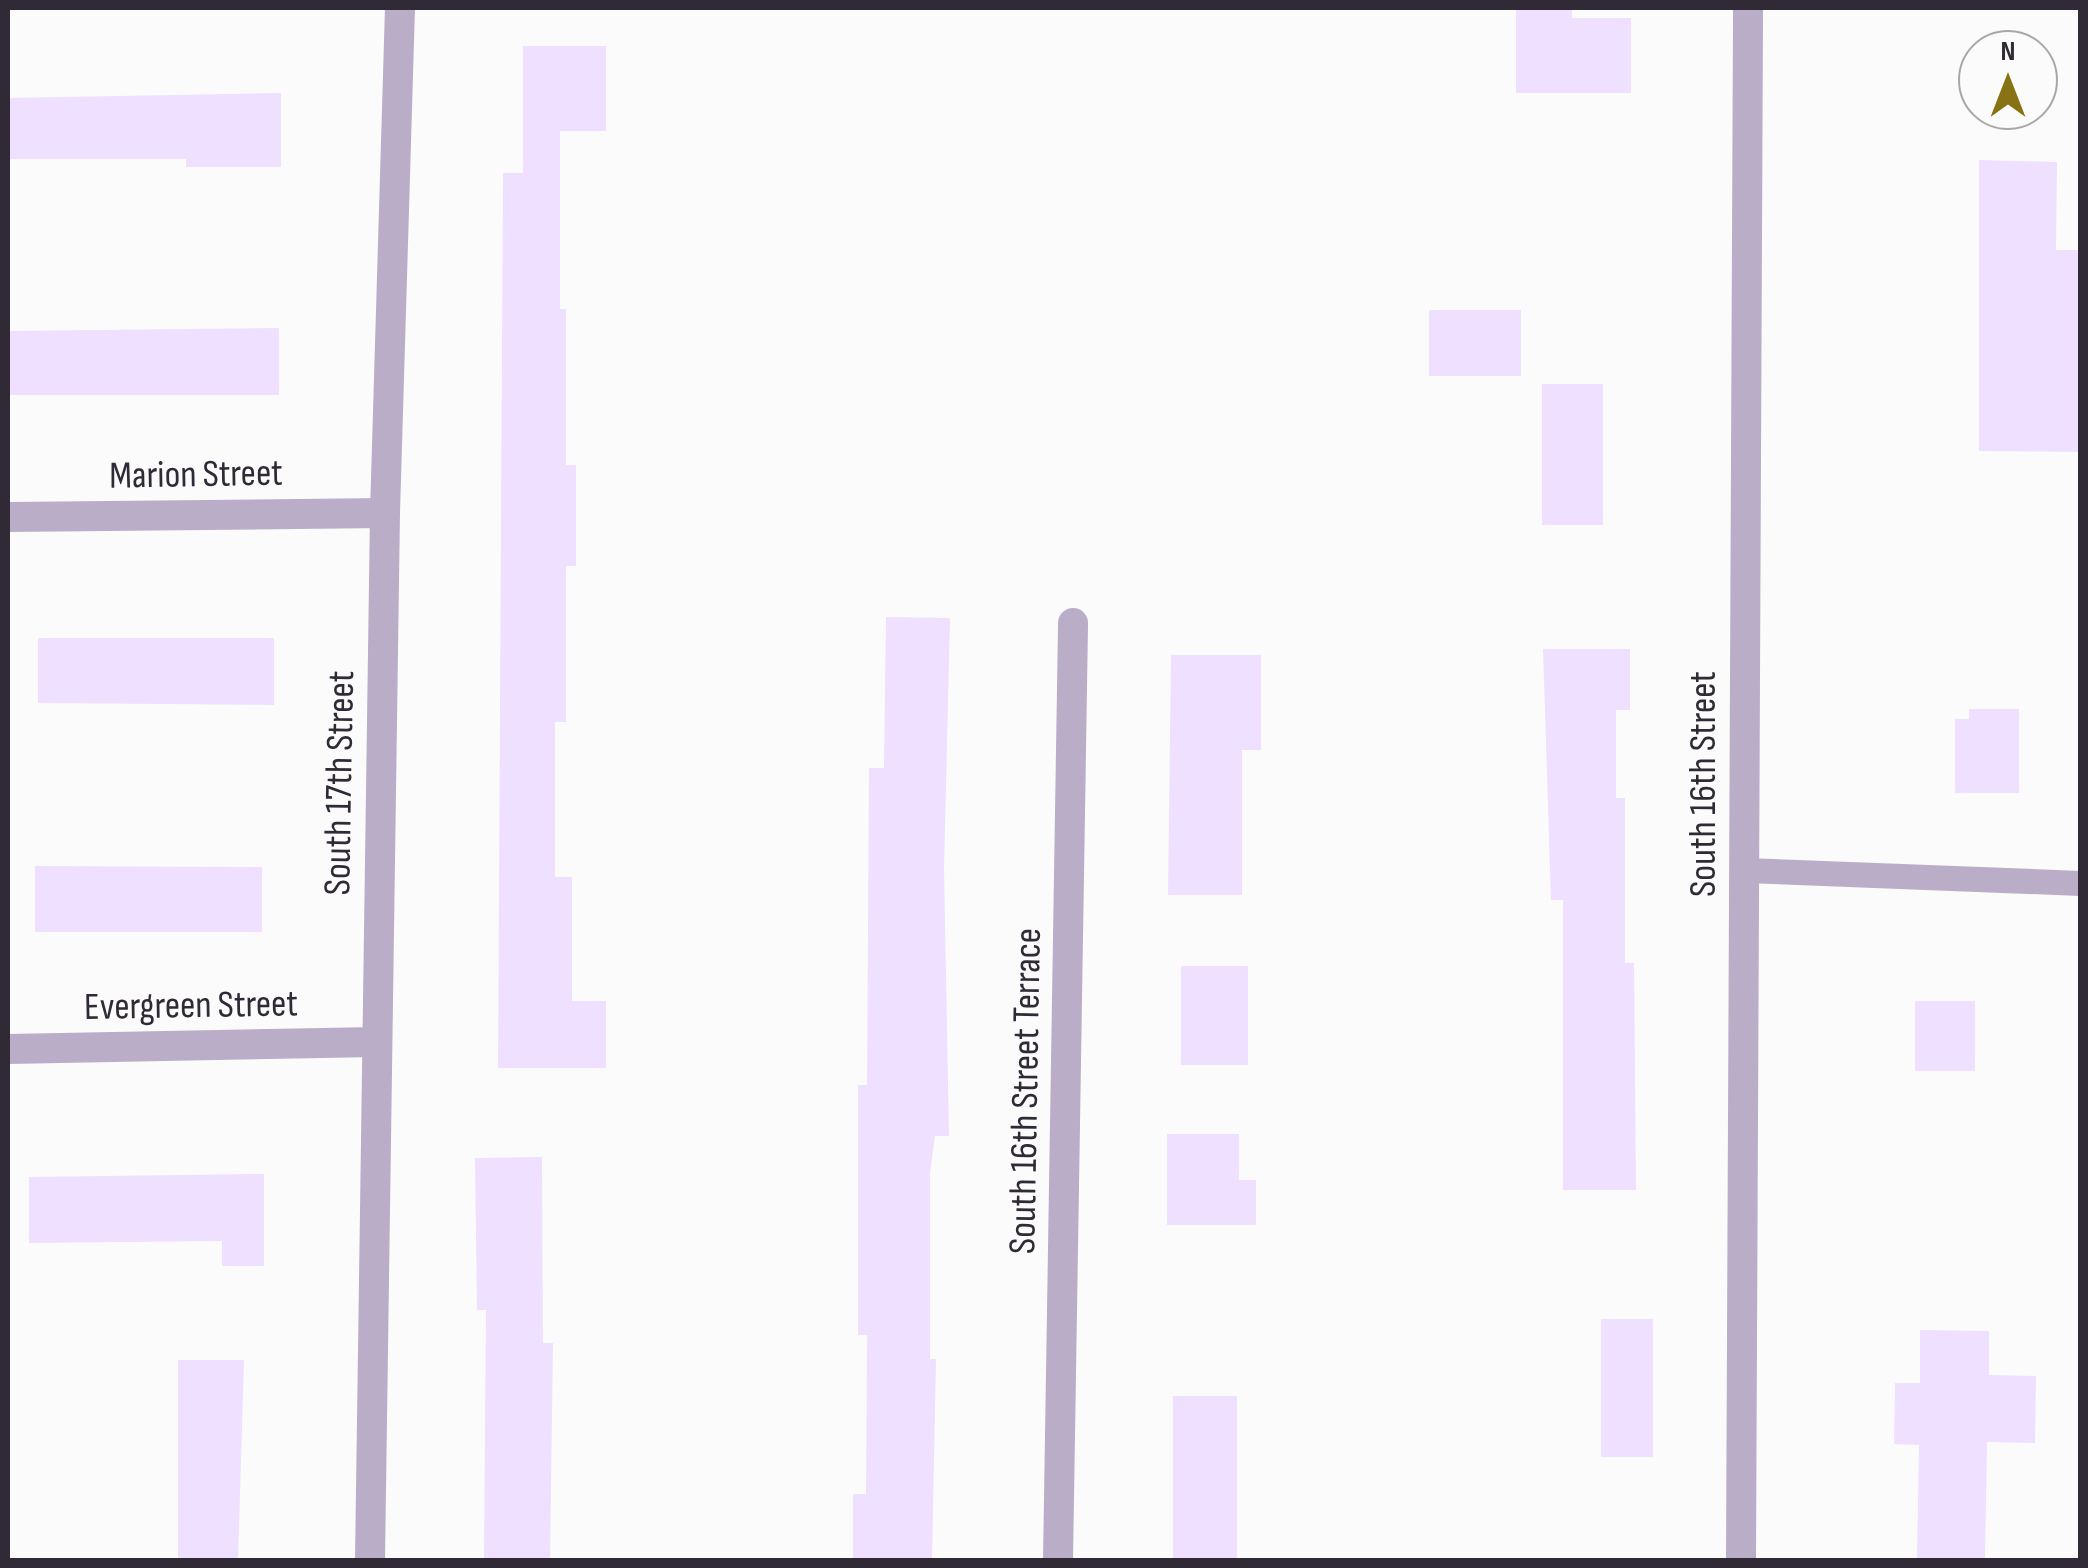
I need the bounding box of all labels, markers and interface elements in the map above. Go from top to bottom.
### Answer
north arrow [1958,30,2058,130]
text: N [2001,35,2015,68]
street label: Marion Street [109,451,283,499]
street label: South 17th Street [315,670,365,896]
street label: South 16th Street [1681,671,1727,897]
street label: South 16th Street Terrace [1000,928,1052,1254]
street label: Evergreen Street [84,981,298,1031]

